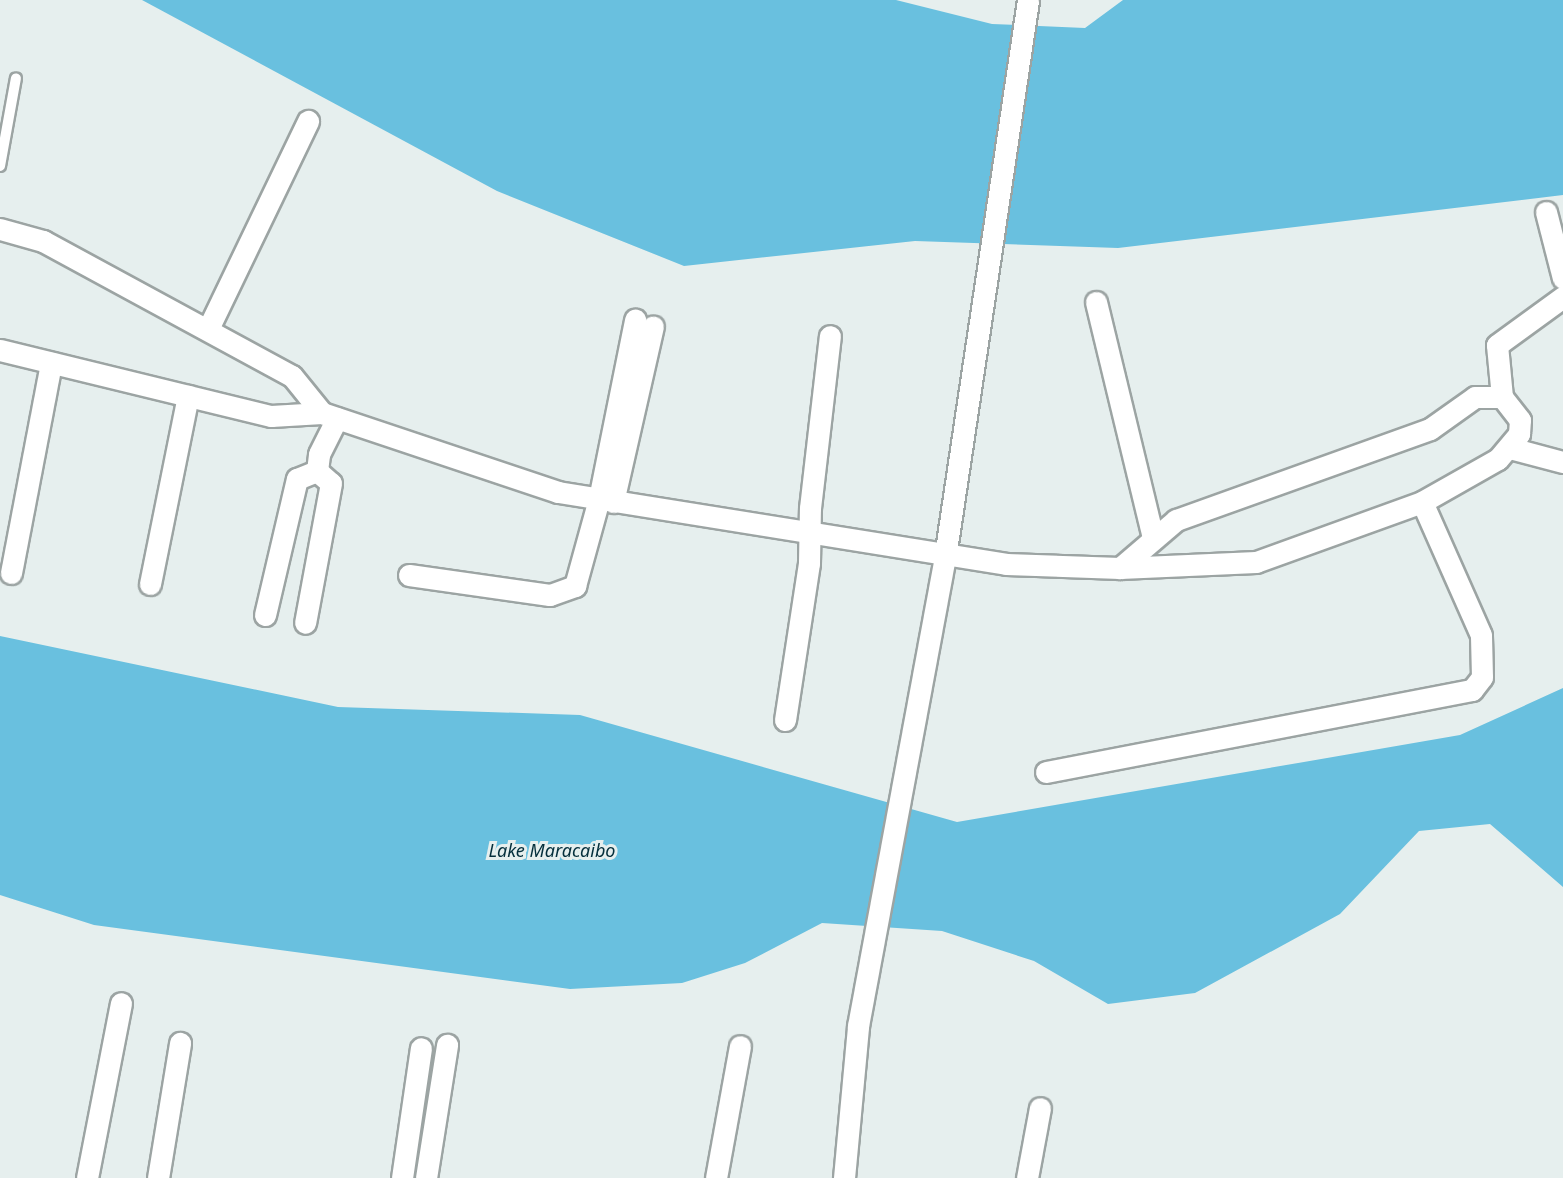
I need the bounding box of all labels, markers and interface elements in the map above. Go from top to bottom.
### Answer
water label: Lake Maracaibo [488,839,616,861]

